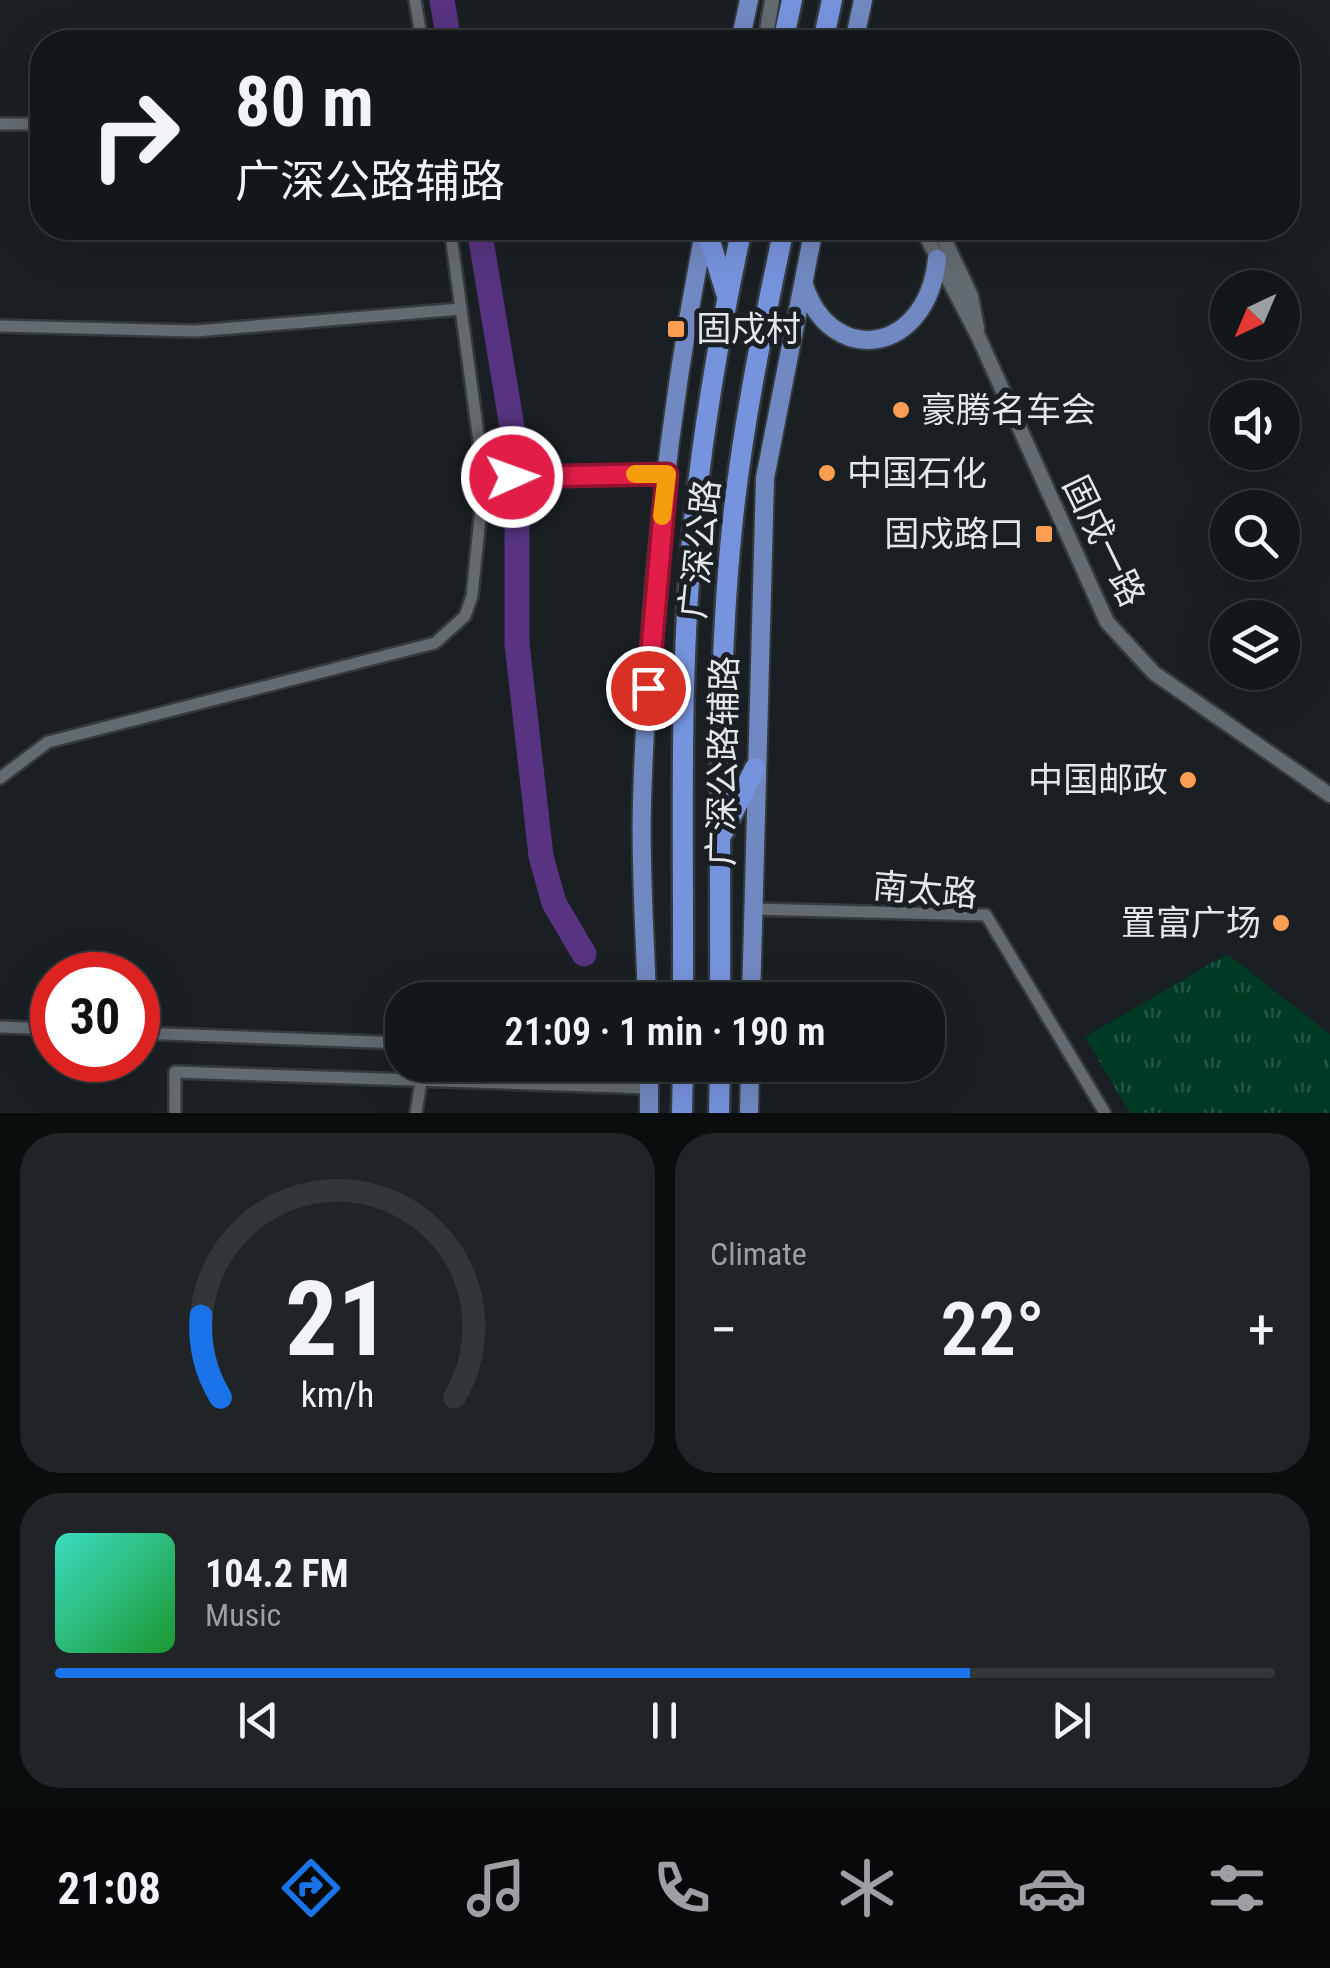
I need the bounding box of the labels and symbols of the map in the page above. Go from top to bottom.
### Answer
north arrow [1210,270,1300,360]
place label: 固戍村 [696,309,801,350]
marker: 固戍村 [665,318,687,340]
place label: 豪腾名车会 [921,390,1096,431]
marker: 豪腾名车会 [890,399,912,421]
position arrow [460,425,564,529]
place label: 中国石化 [847,453,987,494]
marker: 中国石化 [816,462,838,484]
street label: 固戍一路 [1054,469,1153,613]
street label: 广深公路 [673,477,728,621]
place label: 固戍路口 [884,514,1024,555]
marker: 固戍路口 [1033,523,1055,545]
pin [606,646,691,731]
street label: 广深公路辅路 [701,656,746,866]
place label: 中国邮政 [1028,760,1168,801]
marker: 中国邮政 [1177,769,1199,791]
street label: 南太路 [871,865,979,915]
place label: 置富广场 [1121,903,1261,944]
marker: 置富广场 [1270,912,1292,934]
speed limit sign: 30 [30,952,160,1082]

